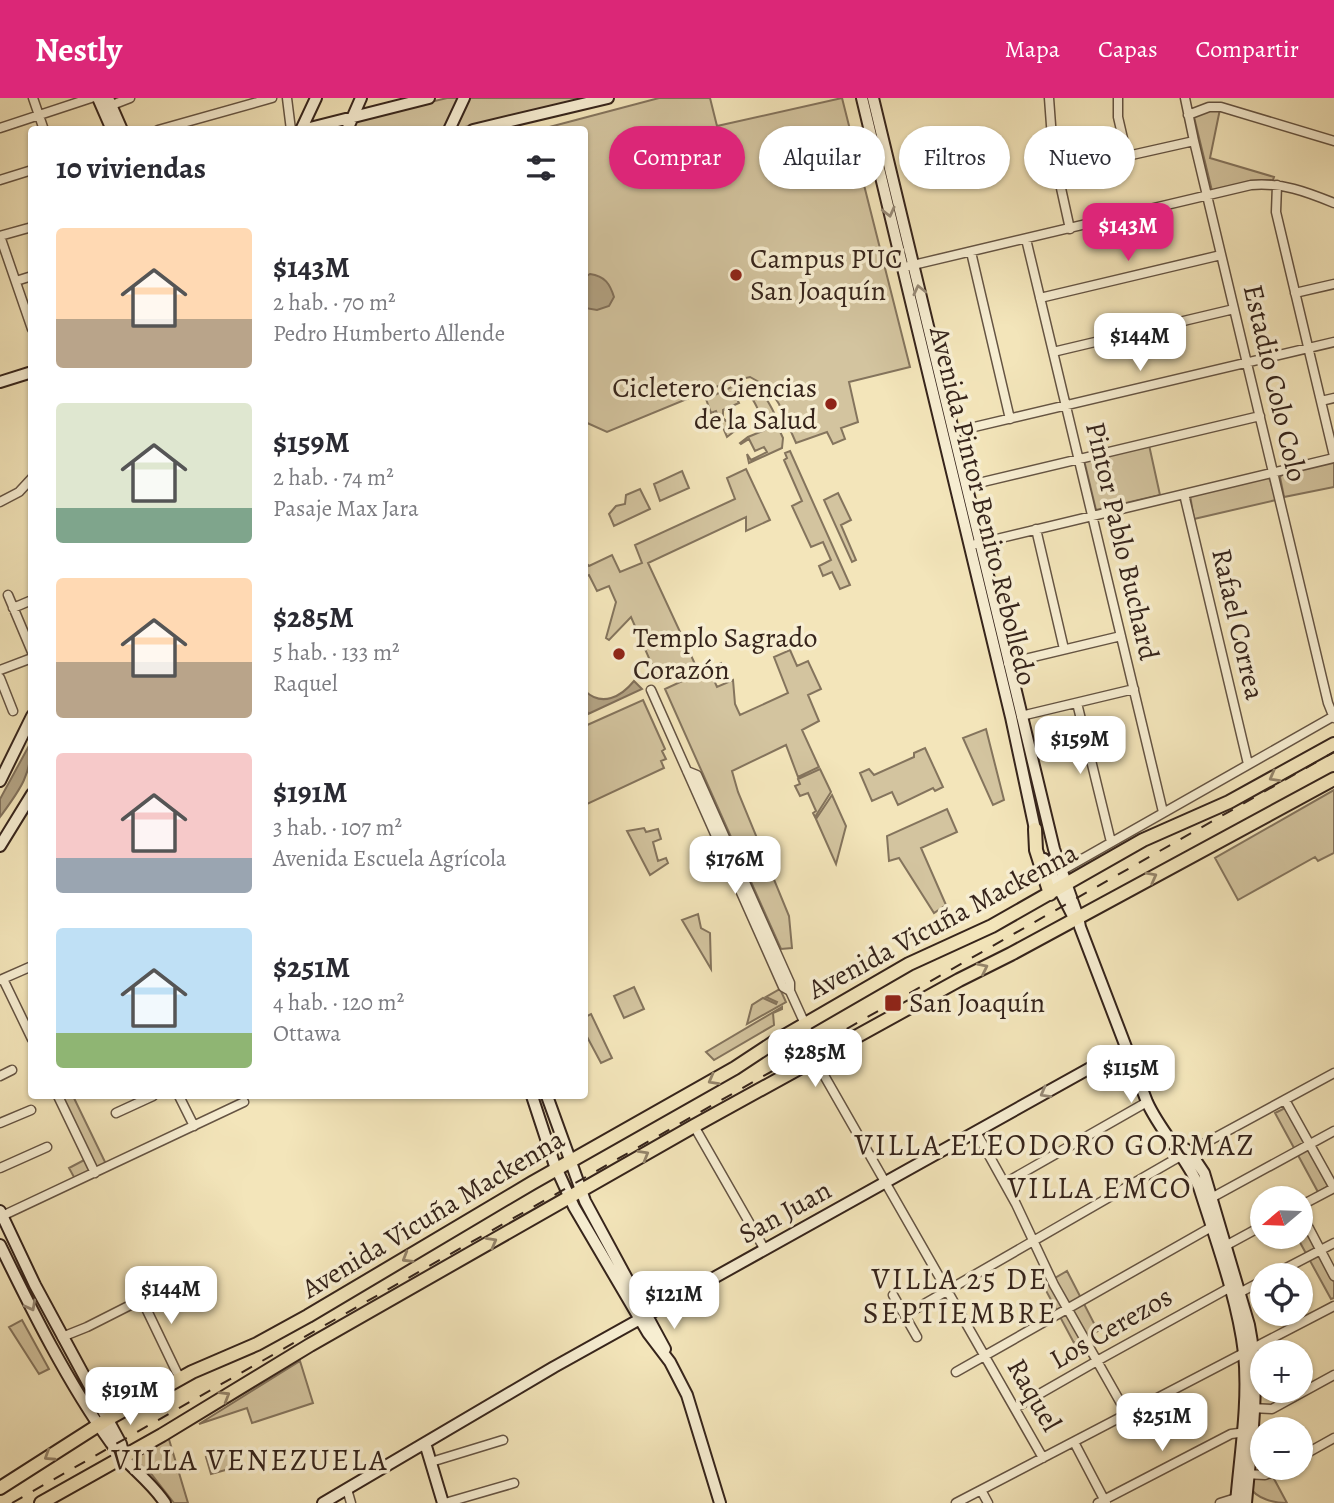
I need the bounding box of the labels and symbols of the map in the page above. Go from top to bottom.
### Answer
pin: $143M [1079,204,1177,263]
one-way arrow [881,206,895,218]
place label: Campus PUC San Joaquín [750,240,903,310]
marker: Campus PUC San Joaquín [728,267,744,283]
street label: Estadio Colo Colo [1234,281,1316,485]
one-way arrow [913,285,927,297]
pin: $144M [1091,314,1189,373]
street label: Avenida Pintor Benito Rebolledo [920,322,1046,689]
place label: Cicletero Ciencias de la Salud [612,369,818,439]
marker: Cicletero Ciencias de la Salud [823,396,839,412]
street label: Pintor Pablo Buchard [1076,418,1168,665]
street label: Rafael Correa [1202,545,1274,703]
place label: Templo Sagrado Corazón [633,619,817,689]
marker: Templo Sagrado Corazón [611,646,627,662]
pin: $159M [1031,716,1129,776]
one-way arrow [1269,769,1282,782]
street label: Avenida Vicuña Mackenna [801,834,1085,1009]
pin: $176M [686,836,784,896]
one-way arrow [1145,872,1158,885]
one-way arrow [976,962,988,976]
place label: San Joaquín [909,984,1045,1022]
marker: San Joaquín [883,993,903,1013]
pin: $285M [766,1030,864,1089]
pin: $115M [1082,1046,1180,1105]
one-way arrow [708,1072,721,1085]
one-way arrow [1040,1085,1052,1098]
street label: Avenida Vicuña Mackenna [294,1120,572,1308]
district label: VILLA ELEODORO GORMAZ [853,1125,1256,1165]
one-way arrow [637,1150,650,1163]
district label: VILLA EMCO [1006,1168,1193,1208]
street label: San Juan [732,1171,838,1253]
north arrow [1250,1186,1312,1250]
one-way arrow [485,1237,497,1250]
one-way arrow [402,1250,414,1263]
district label: VILLA 25 DE SEPTIEMBRE [863,1259,1057,1333]
pin: $144M [122,1266,220,1326]
pin: $121M [625,1272,723,1331]
street label: Los Cerezos [1043,1278,1179,1378]
one-way arrow [22,1298,36,1311]
street label: Raquel [998,1351,1070,1439]
pin: $191M [81,1368,179,1427]
one-way arrow [218,1392,231,1405]
pin: $251M [1113,1394,1211,1453]
district label: VILLA VENEZUELA [110,1440,389,1480]
one-way arrow [44,1448,57,1461]

